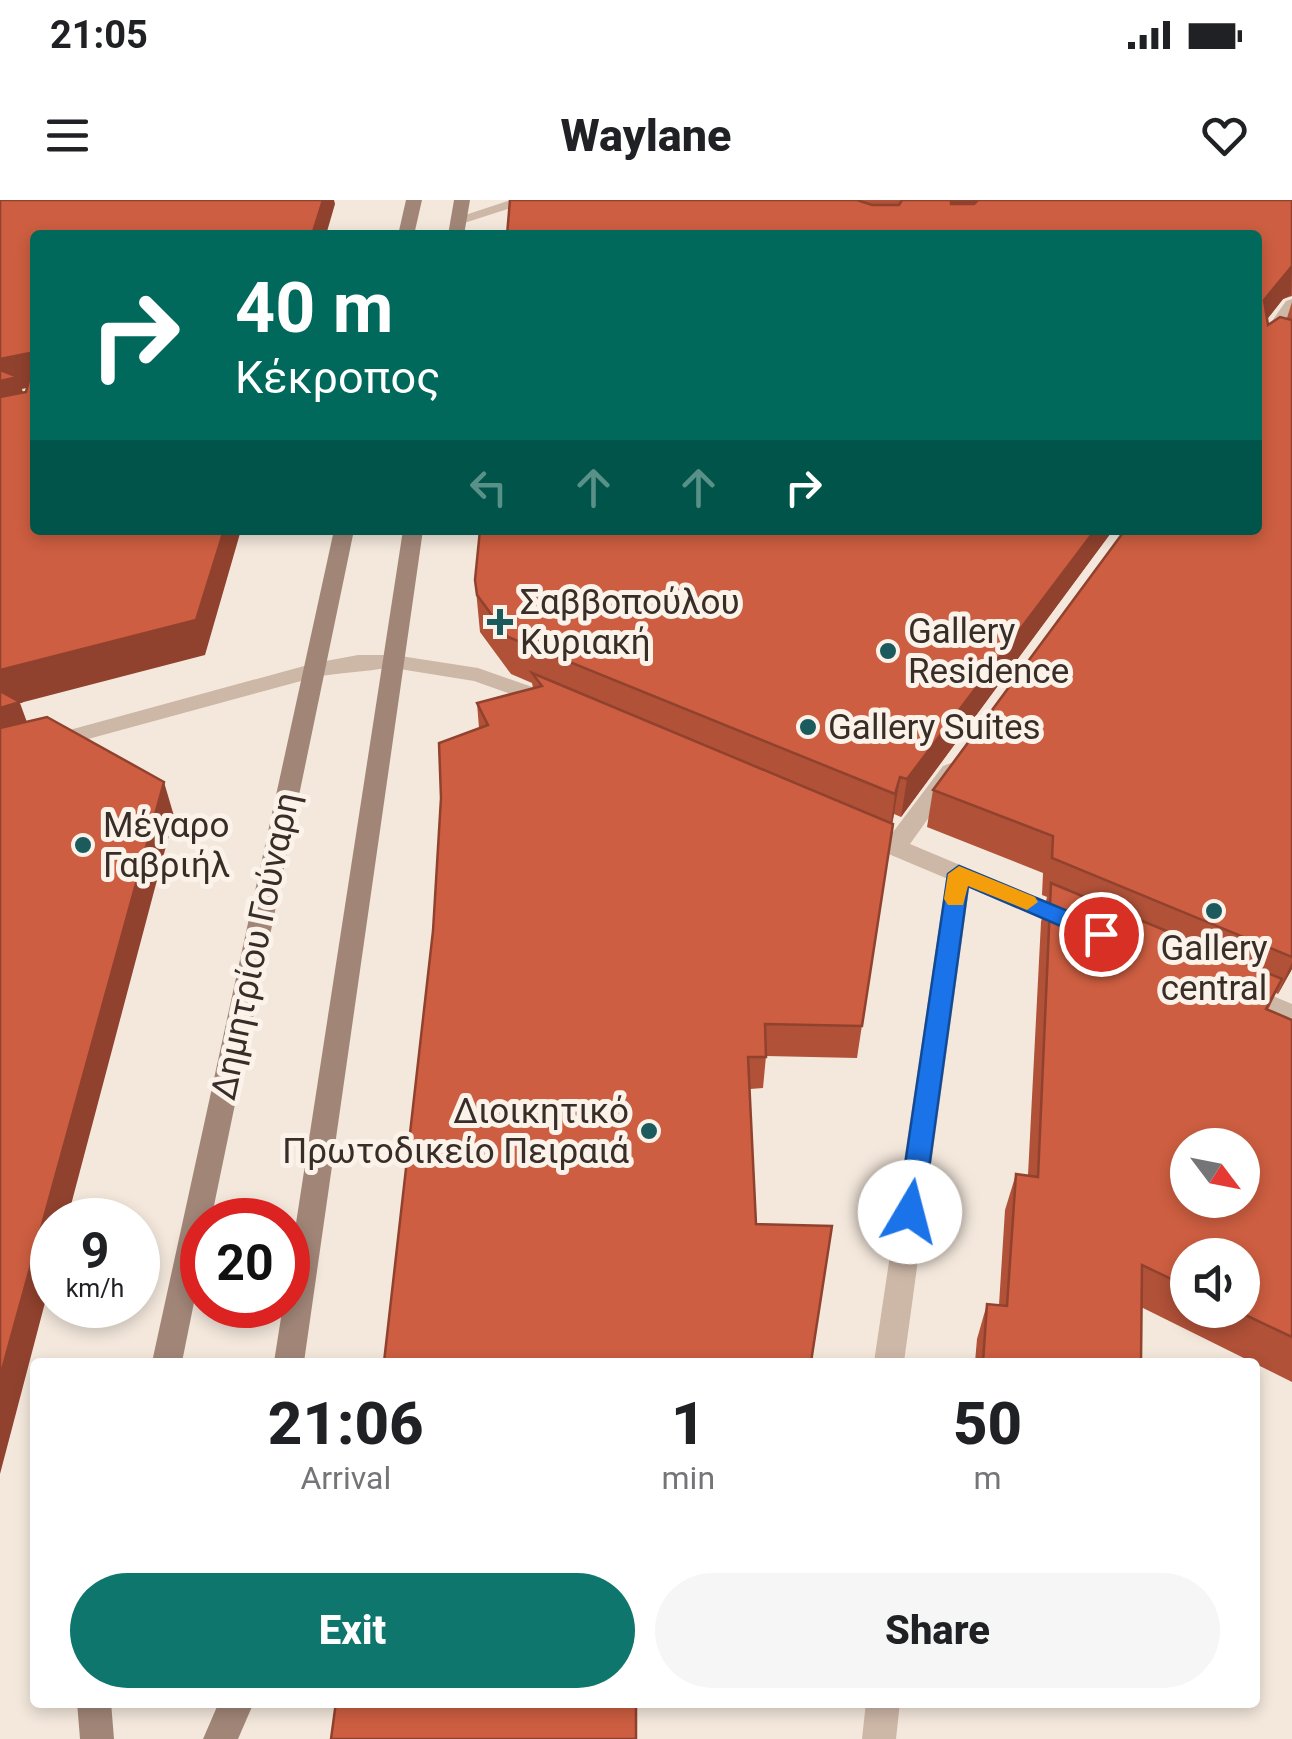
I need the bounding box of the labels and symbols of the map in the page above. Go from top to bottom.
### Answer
place label: Σαββοπούλου Κυριακή [520,582,740,663]
marker: Σαββοπούλου Κυριακή [489,611,511,633]
place label: Gallery Residence [908,611,1069,692]
marker: Gallery Residence [877,640,899,662]
place label: Gallery Suites [828,707,1041,748]
marker: Gallery Suites [797,716,819,738]
street label: Δημητρίου Γούναρη [203,789,308,1103]
place label: Μέγαρο Γαβριήλ [103,805,230,886]
marker: Μέγαρο Γαβριήλ [72,834,94,856]
pin [1059,892,1144,977]
marker: Gallery central [1203,900,1225,922]
place label: Gallery central [1160,928,1268,1009]
place label: Διοικητικό Πρωτοδικείο Πειραιά [282,1091,629,1172]
marker: Διοικητικό Πρωτοδικείο Πειραιά [638,1120,660,1142]
north arrow [1170,1128,1260,1218]
position arrow [858,1160,962,1264]
speed limit sign: 20 [180,1198,310,1328]

